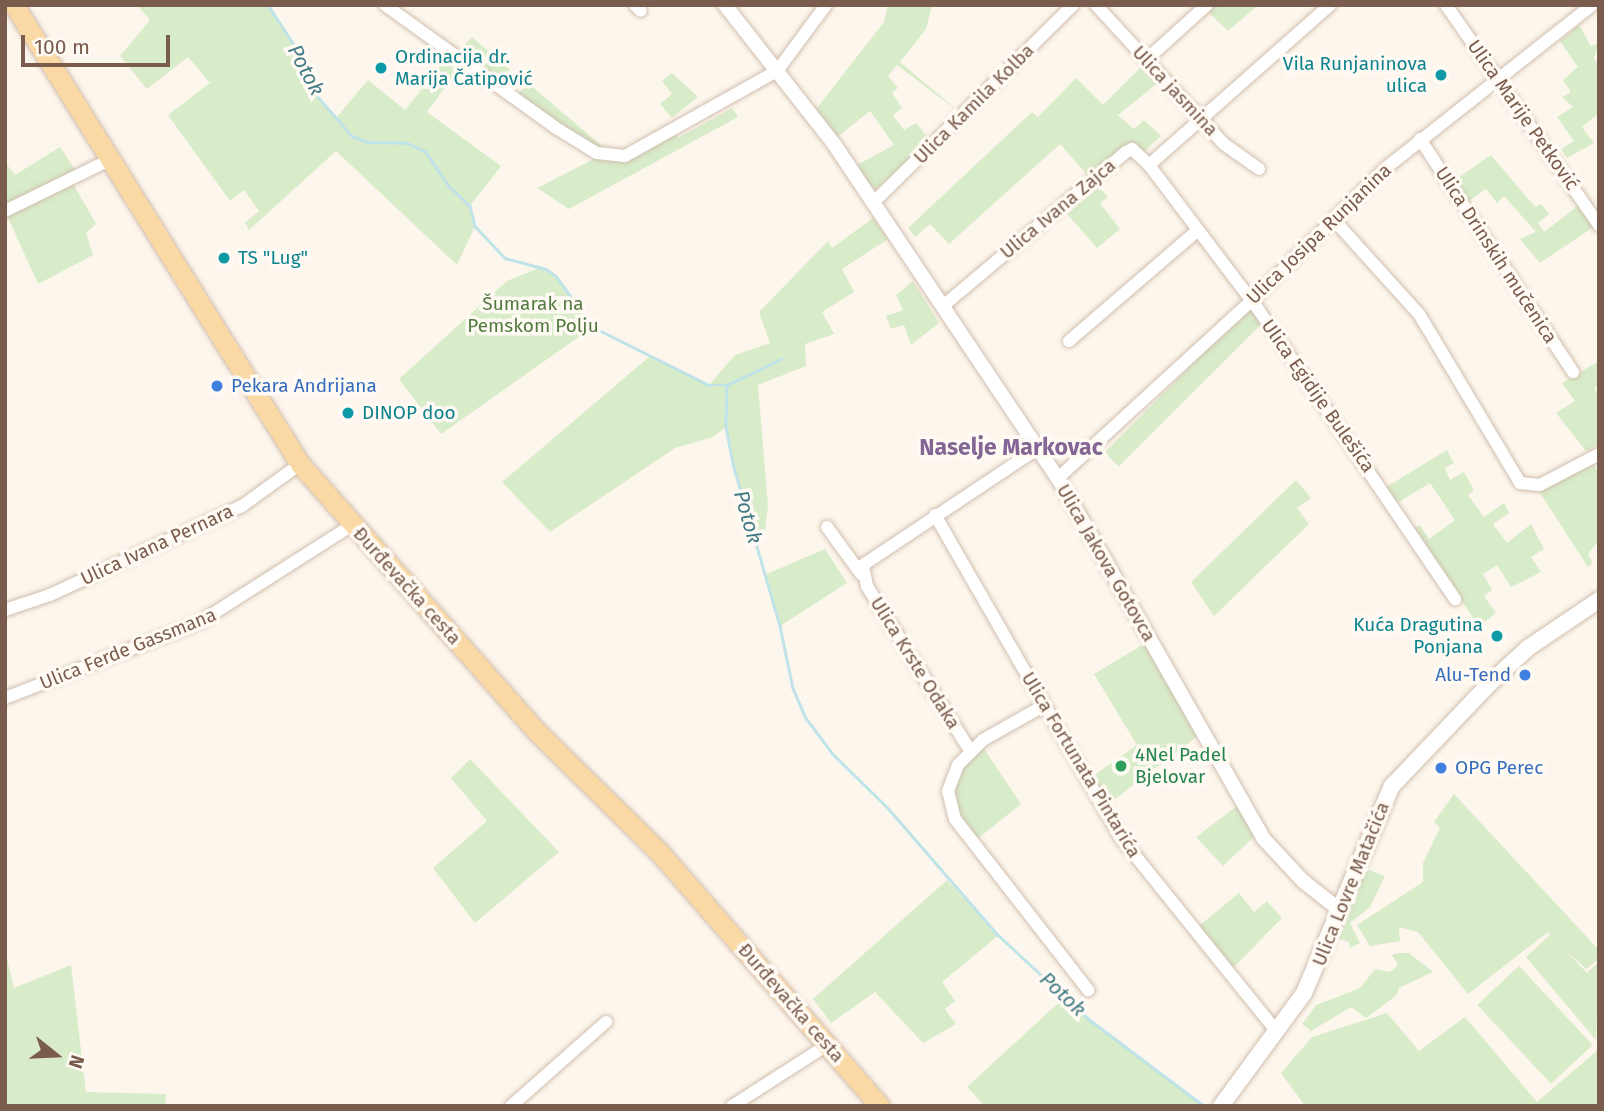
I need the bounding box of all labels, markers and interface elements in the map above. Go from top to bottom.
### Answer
scale bar [24,21,173,65]
text: 100 m [34,34,90,60]
street label: Ulica Marije Petković [1463,35,1583,195]
street label: Ulica Kamila Kolba [909,39,1039,169]
water label: Potok [282,40,330,100]
street label: Ulica jasmina [1127,41,1223,141]
place label: Ordinacija dr. Marija Čatipović [395,46,533,90]
place label: Vila Runjaninova ulica [1283,53,1427,97]
marker: Ordinacija dr. Marija Čatipović [373,60,389,76]
marker: Vila Runjaninova ulica [1433,67,1449,83]
street label: Ulica Ivana Zajca [996,154,1120,264]
street label: Ulica Josipa Runjanina [1242,159,1396,309]
street label: Ulica Drinskih mučenica [1430,162,1562,348]
place label: TS "Lug" [238,247,308,269]
marker: TS "Lug" [216,250,232,266]
park label: Šumarak na Pemskom Polju [467,293,599,337]
street label: Ulica Egidije Bulešića [1256,315,1380,477]
place label: Pekara Andrijana [231,375,377,397]
marker: Pekara Andrijana [209,378,225,394]
place label: DINOP doo [362,402,456,424]
marker: DINOP doo [340,405,356,421]
district label: Naselje Markovac [919,433,1103,461]
street label: Ulica Jakova Gotovca [1052,480,1160,646]
water label: Potok [728,487,768,547]
street label: Ulica Ivana Pernara [77,500,237,590]
street label: Đurđevačka cesta [348,523,466,649]
street label: Ulica Krste Odaka [865,593,965,733]
street label: Ulica Ferde Gassmana [37,603,219,695]
place label: Kuća Dragutina Ponjana [1353,614,1483,658]
marker: Kuća Dragutina Ponjana [1489,628,1505,644]
place label: Alu-Tend [1435,664,1511,686]
marker: Alu-Tend [1517,667,1533,683]
street label: Ulica Fortunata Pintarića [1016,668,1146,862]
place label: 4Nel Padel Bjelovar [1135,744,1227,788]
place label: OPG Perec [1455,757,1543,779]
marker: 4Nel Padel Bjelovar [1113,758,1129,774]
marker: OPG Perec [1433,760,1449,776]
street label: Ulica Lovre Matačića [1308,799,1394,969]
street label: Đurđevačka cesta [733,939,849,1067]
water label: Potok [1035,966,1091,1022]
north arrow [21,1020,91,1090]
text: N [64,1052,89,1071]

